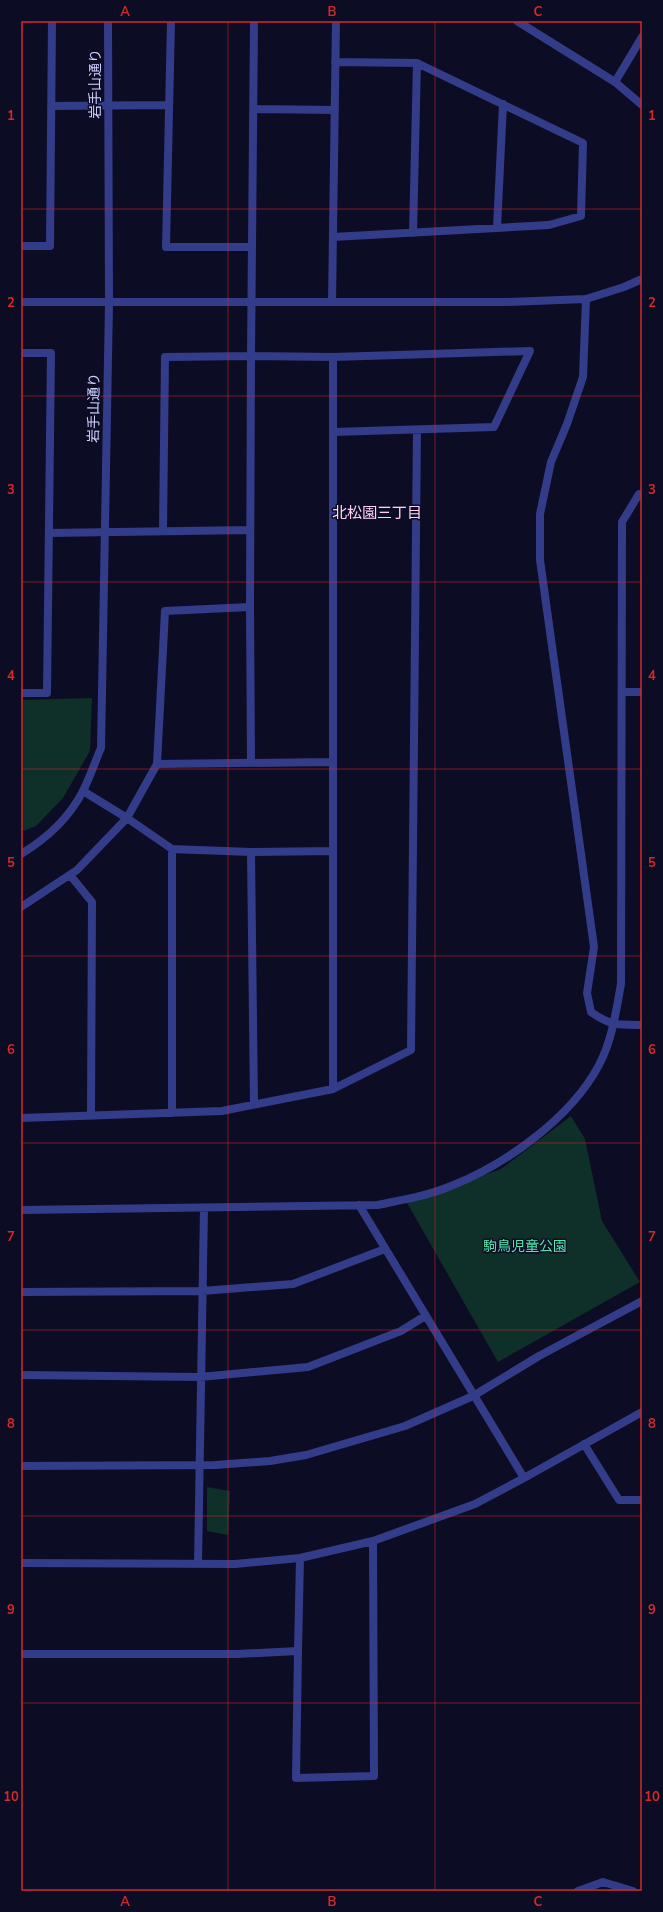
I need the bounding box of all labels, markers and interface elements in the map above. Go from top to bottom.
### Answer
text: A [120,3,130,21]
text: B [328,3,337,21]
text: C [534,3,543,21]
street label: 岩手山通り [86,49,105,119]
text: 1 [7,107,15,125]
text: 1 [648,107,656,125]
text: 2 [7,294,15,312]
text: 2 [648,294,656,312]
street label: 岩手山通り [84,373,104,443]
text: 3 [7,481,15,499]
text: 3 [648,481,656,499]
district label: 北松園三丁目 [332,503,422,523]
text: 4 [7,667,15,685]
text: 4 [648,667,656,685]
text: 5 [7,854,15,872]
text: 5 [648,854,656,872]
text: 6 [7,1041,15,1059]
text: 6 [648,1041,656,1059]
text: 7 [7,1228,15,1246]
text: 7 [648,1228,656,1246]
park label: 駒鳥児童公園 [483,1237,567,1256]
text: 8 [7,1415,15,1433]
text: 8 [648,1415,656,1433]
text: 9 [7,1601,15,1619]
text: 9 [648,1601,656,1619]
text: 10 [3,1788,19,1806]
text: 10 [644,1788,660,1806]
text: A [120,1893,130,1911]
text: B [328,1893,337,1911]
text: C [534,1893,543,1911]

